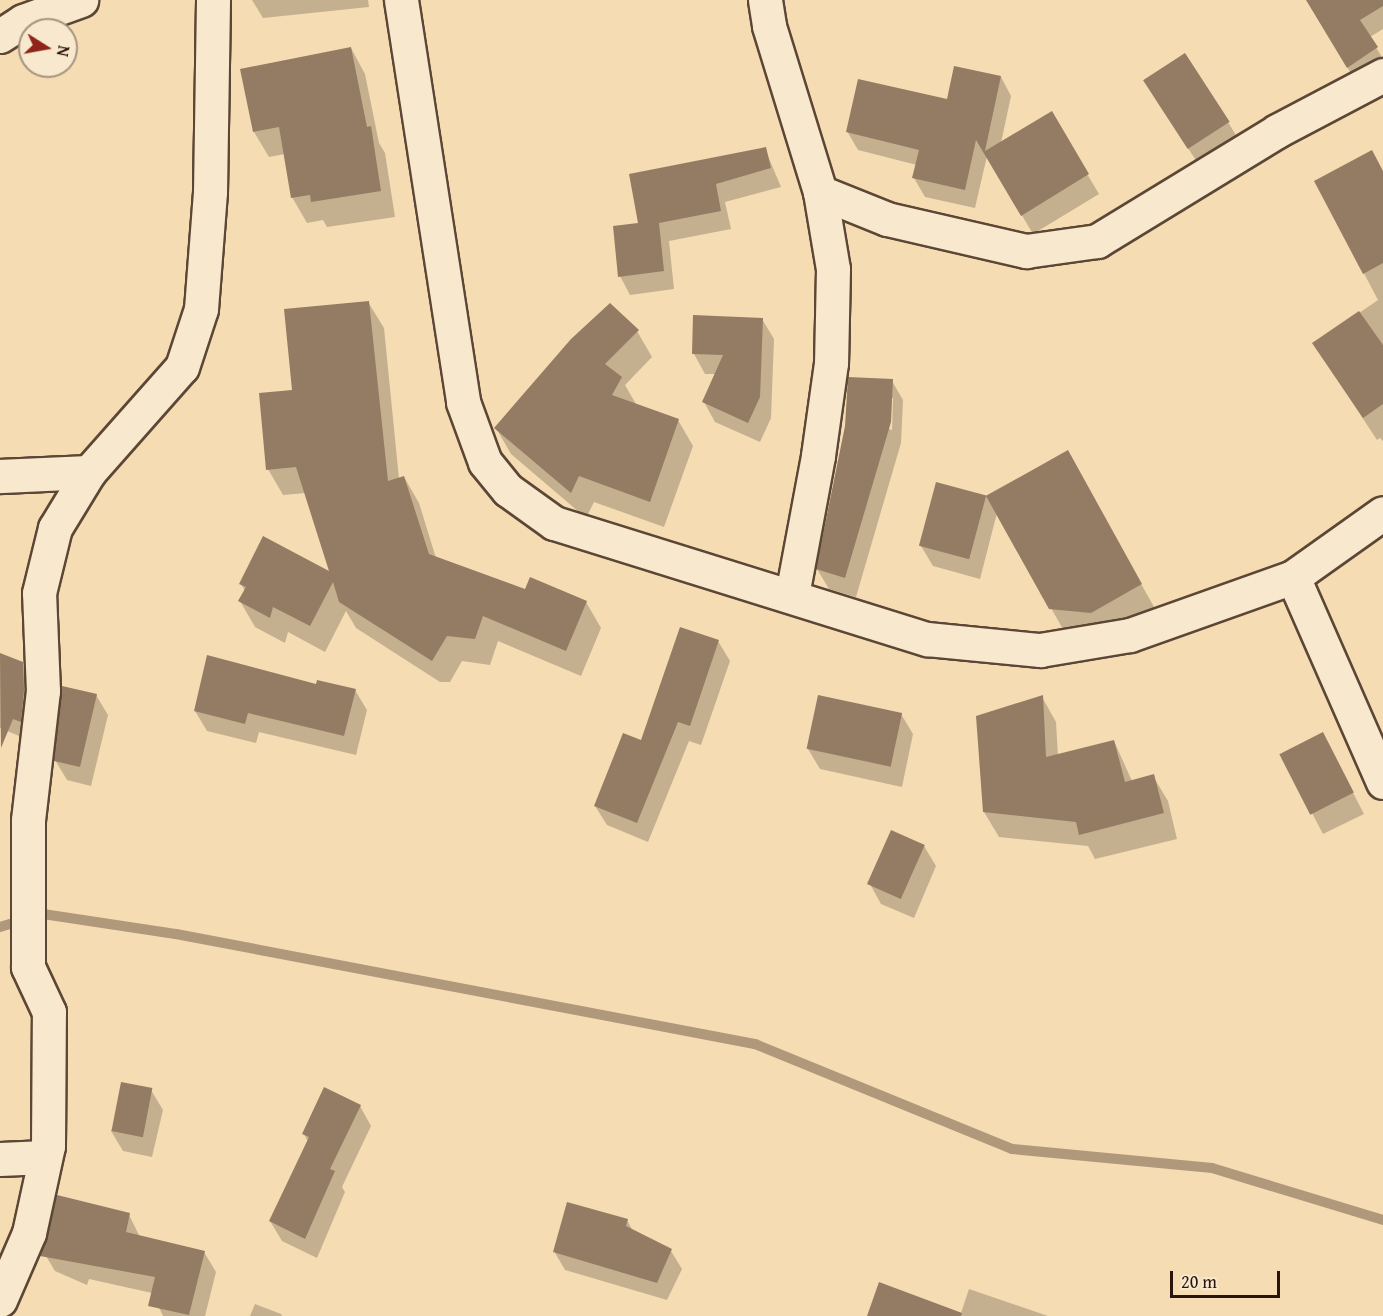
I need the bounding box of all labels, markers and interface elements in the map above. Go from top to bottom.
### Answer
north arrow [18,18,78,78]
text: N [51,44,77,59]
scale bar [1173,1259,1282,1297]
text: 20 m [1181,1268,1217,1295]

